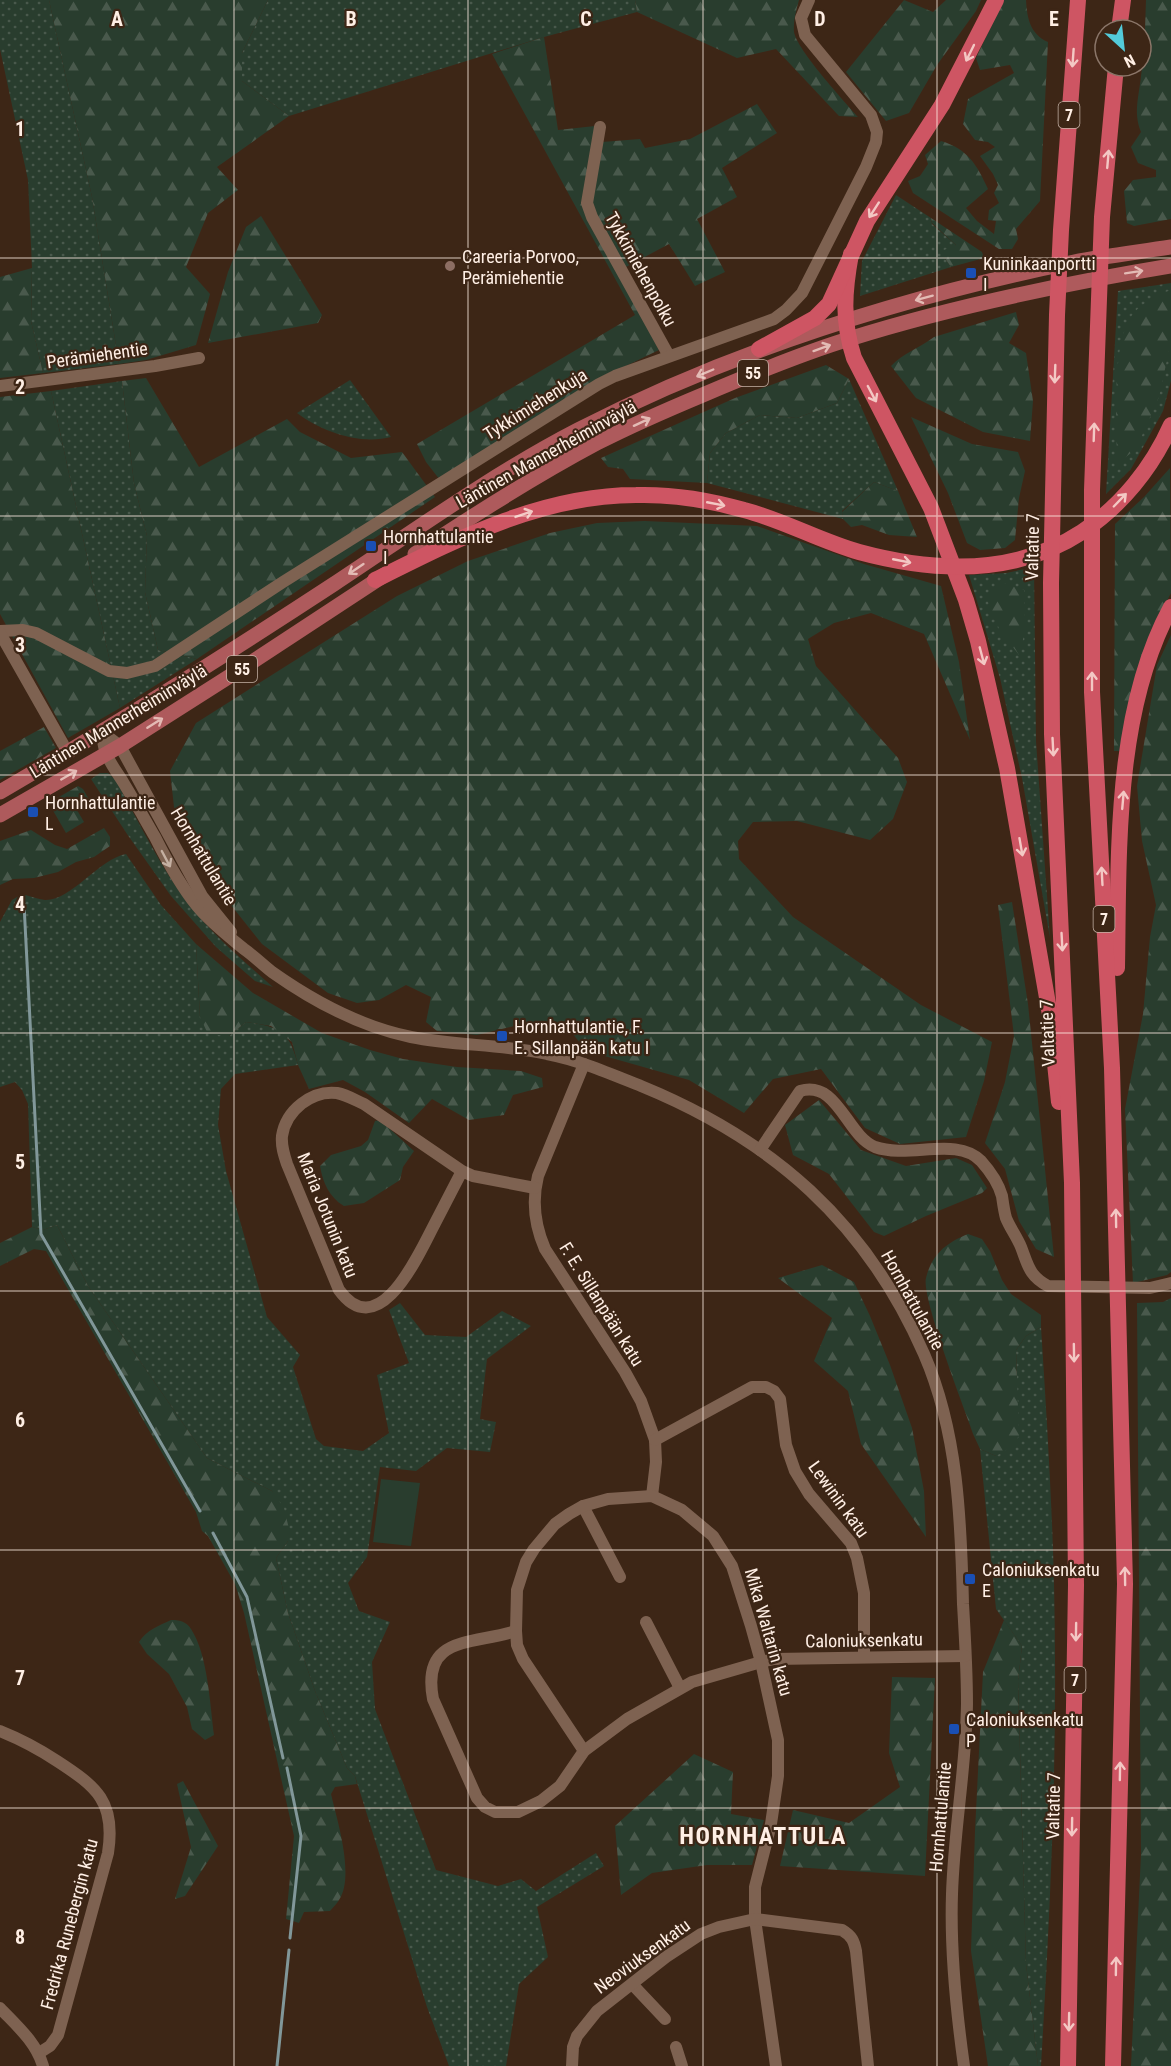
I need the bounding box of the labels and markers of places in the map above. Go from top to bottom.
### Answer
place label: Careeria Porvoo, Perämiehentie [462,246,579,288]
place label: Kuninkaanportti I [983,253,1096,295]
marker: Careeria Porvoo, Perämiehentie [443,259,457,273]
marker: Kuninkaanportti I [964,266,978,280]
place label: Hornhattulantie I [383,526,493,568]
marker: Hornhattulantie I [364,539,378,553]
place label: Hornhattulantie L [45,792,155,834]
marker: Hornhattulantie L [26,805,40,819]
place label: Hornhattulantie, F. E. Sillanpään katu I [514,1016,649,1058]
marker: Hornhattulantie, F. E. Sillanpään katu I [495,1029,509,1043]
place label: Caloniuksenkatu E [982,1559,1100,1601]
marker: Caloniuksenkatu E [963,1572,977,1586]
place label: Caloniuksenkatu P [966,1709,1084,1751]
marker: Caloniuksenkatu P [947,1722,961,1736]

